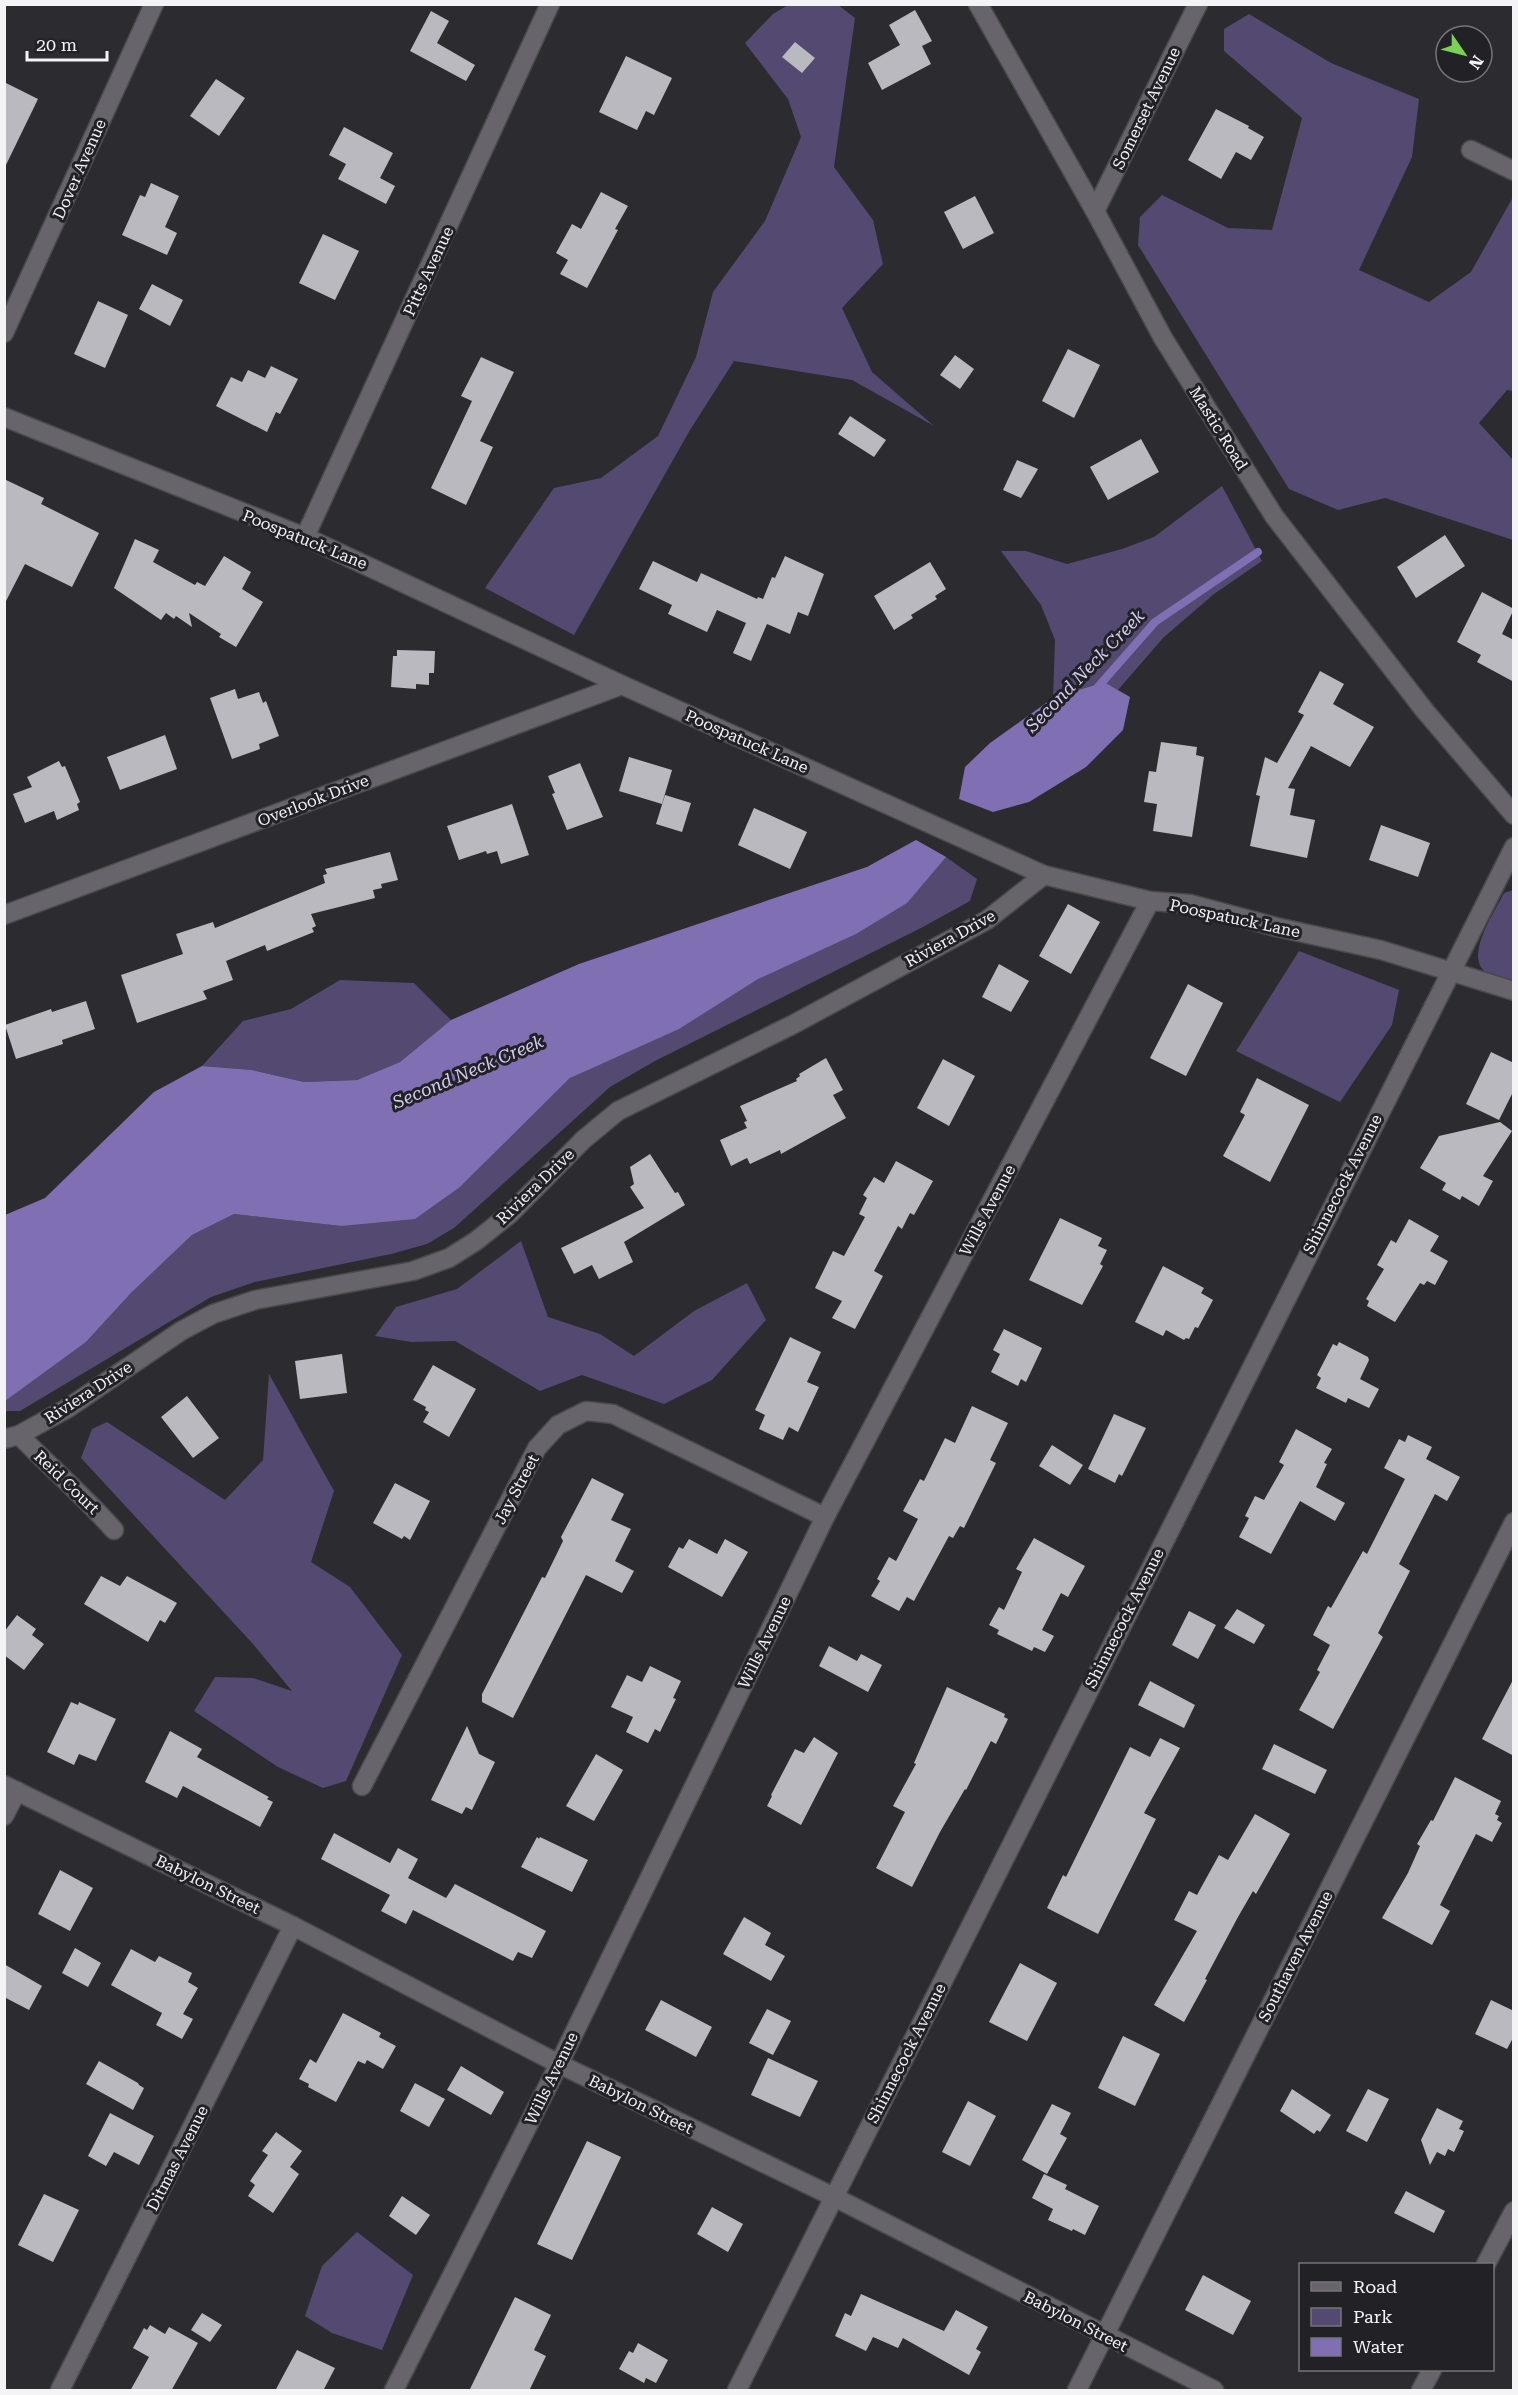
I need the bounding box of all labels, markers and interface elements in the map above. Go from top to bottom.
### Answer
scale bar [27,24,106,62]
north arrow [1434,24,1494,84]
text: 20 m [36,34,77,55]
street label: Somerset Avenue [1109,44,1184,172]
text: N [1465,52,1487,73]
street label: Dover Avenue [49,116,110,222]
street label: Pitts Avenue [399,223,458,319]
street label: Mastic Road [1185,383,1252,473]
street label: Poospatuck Lane [240,506,370,573]
water label: Second Neck Creek [1020,605,1149,737]
street label: Poospatuck Lane [682,706,812,777]
street label: Overlook Drive [255,770,372,830]
street label: Poospatuck Lane [1168,895,1302,942]
street label: Riviera Drive [902,906,999,971]
water label: Second Neck Creek [388,1030,547,1113]
street label: Shinnecock Avenue [1299,1111,1386,1257]
street label: Riviera Drive [493,1145,578,1228]
street label: Wills Avenue [956,1161,1019,1259]
street label: Riviera Drive [41,1357,136,1428]
street label: Reid Court [30,1447,103,1518]
street label: Jay Street [490,1451,543,1527]
street label: Shinnecock Avenue [1081,1545,1168,1691]
street label: Wills Avenue [734,1593,795,1691]
street label: Babylon Street [152,1851,263,1918]
street label: Southaven Avenue [1254,1888,1337,2025]
street label: Shinnecock Avenue [863,1980,950,2126]
street label: Wills Avenue [521,2029,582,2127]
street label: Babylon Street [585,2071,696,2138]
street label: Ditmas Avenue [143,2102,212,2214]
legend [1299,2263,1494,2371]
text: Road [1353,2276,1398,2297]
street label: Babylon Street [1021,2287,1131,2356]
text: Park [1353,2306,1393,2327]
text: Water [1353,2336,1404,2357]

